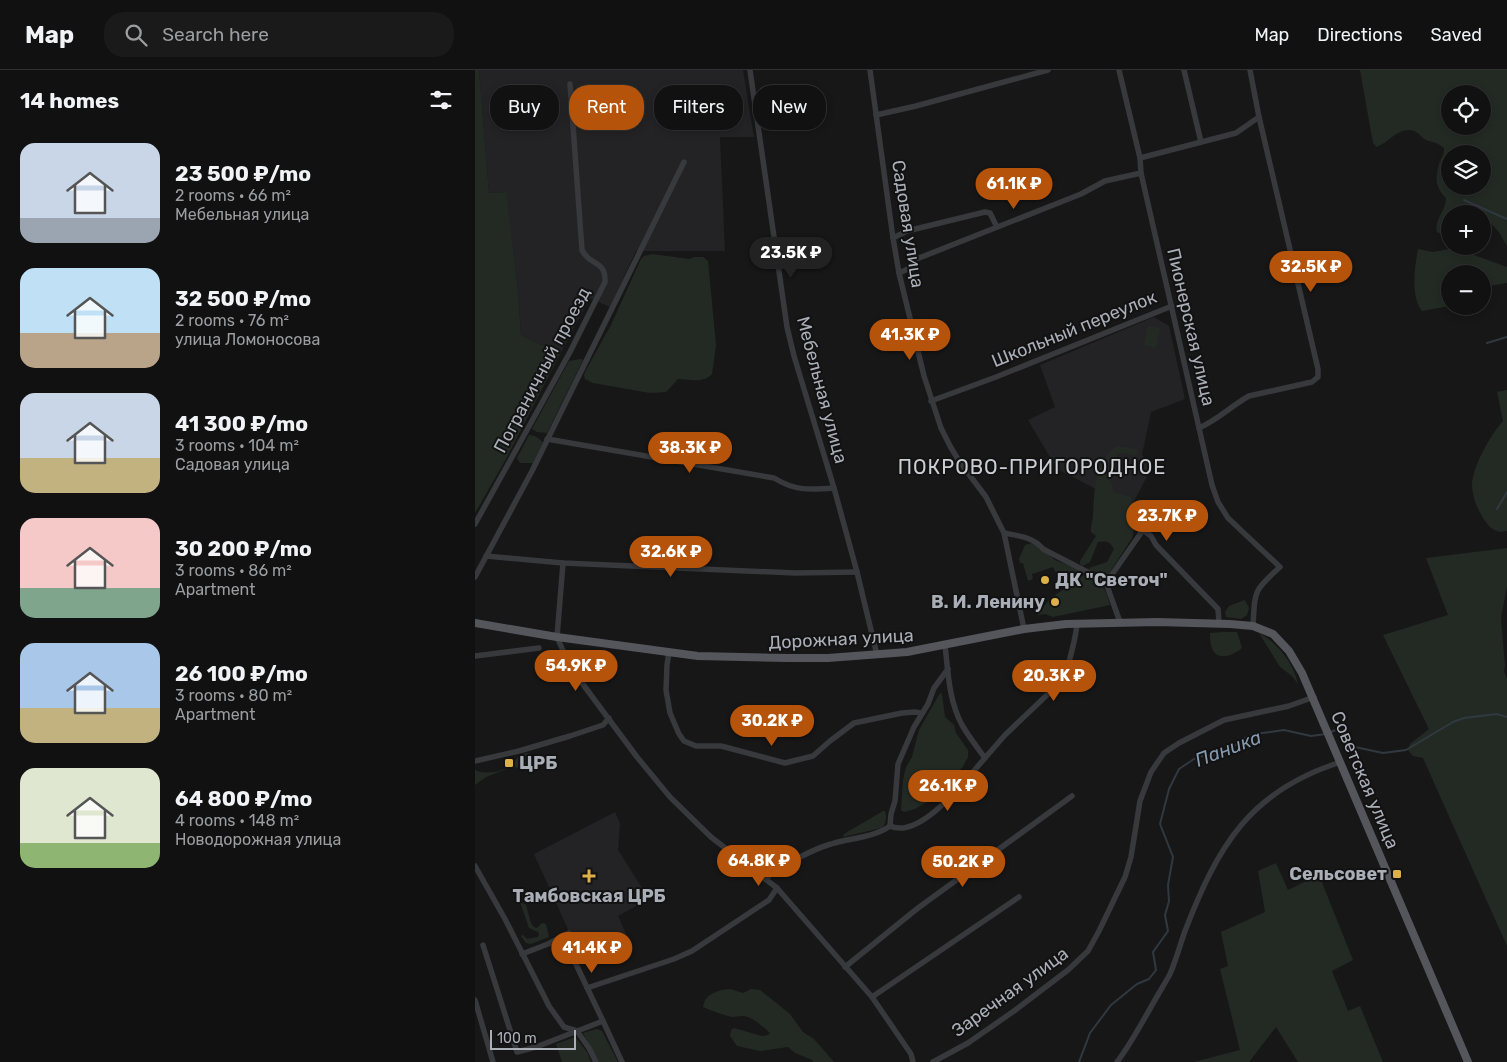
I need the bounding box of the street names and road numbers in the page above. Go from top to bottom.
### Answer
street label: Садовая улица [887,159,929,289]
street label: Пионерская улица [1162,246,1220,408]
street label: Пограничный проезд [489,283,595,457]
street label: Школьный переулок [988,286,1160,372]
street label: Мебельная улица [792,314,852,466]
street label: Дорожная улица [768,624,914,654]
street label: Советская улица [1326,708,1404,852]
street label: Заречная улица [947,942,1073,1042]

